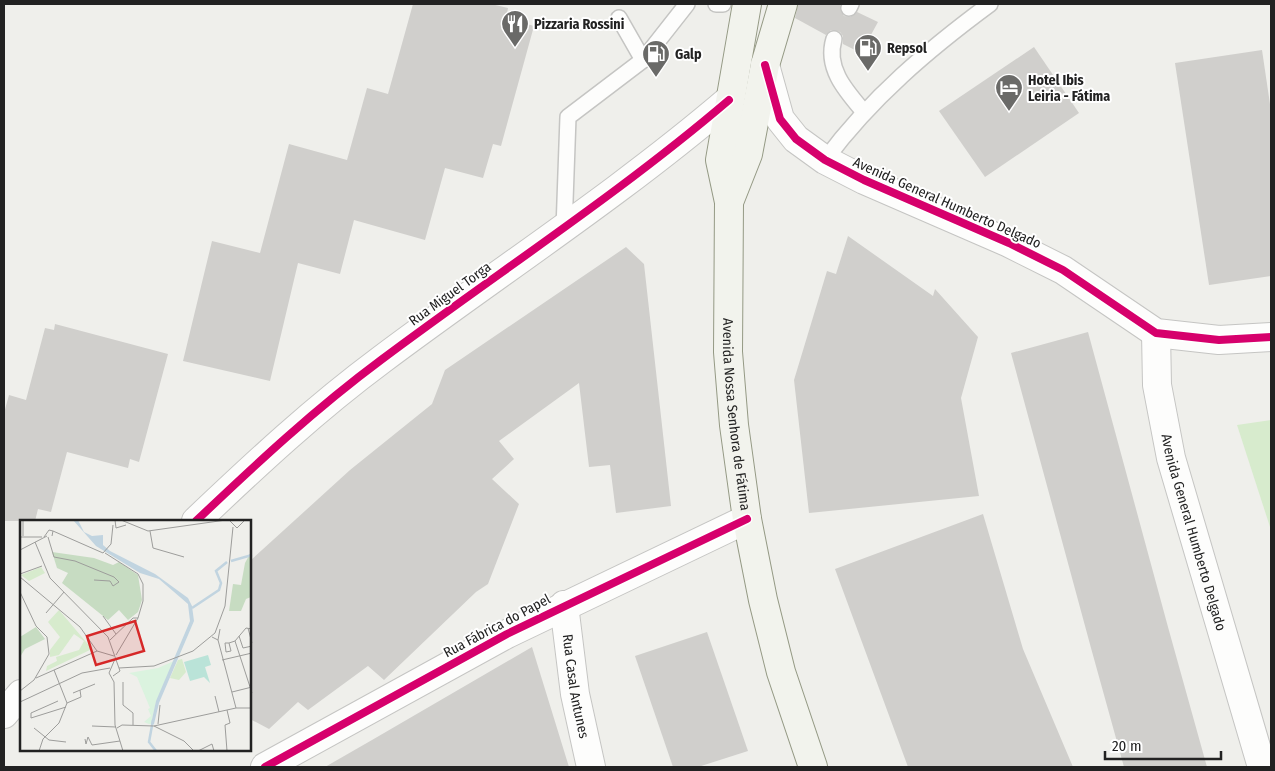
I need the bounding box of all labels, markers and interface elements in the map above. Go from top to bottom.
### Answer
restaurant icon: Pizzaria Rossini [500,9,530,48]
place label: Pizzaria Rossini [534,16,625,33]
fuel station icon: Repsol [853,33,883,72]
fuel station icon: Galp [641,39,671,78]
place label: Repsol [887,40,927,57]
place label: Galp [675,46,702,63]
place label: Hotel Ibis Leiria - Fátima [1028,72,1110,105]
hotel icon: Hotel Ibis Leiria - Fátima [994,73,1024,112]
street label: Avenida General Humberto Delgado [850,154,1044,252]
street label: Rua Miguel Torga [406,258,494,329]
street label: Avenida Nossa Senhora de Fátima [719,318,754,512]
street label: Avenida General Humberto Delgado [1158,432,1230,633]
inset map [20,520,251,751]
street label: Rua Fábrica do Papel [441,590,554,661]
street label: Rua Casal Antunes [559,633,593,740]
scale bar [1105,728,1221,760]
text: 20 m [1112,737,1142,755]

